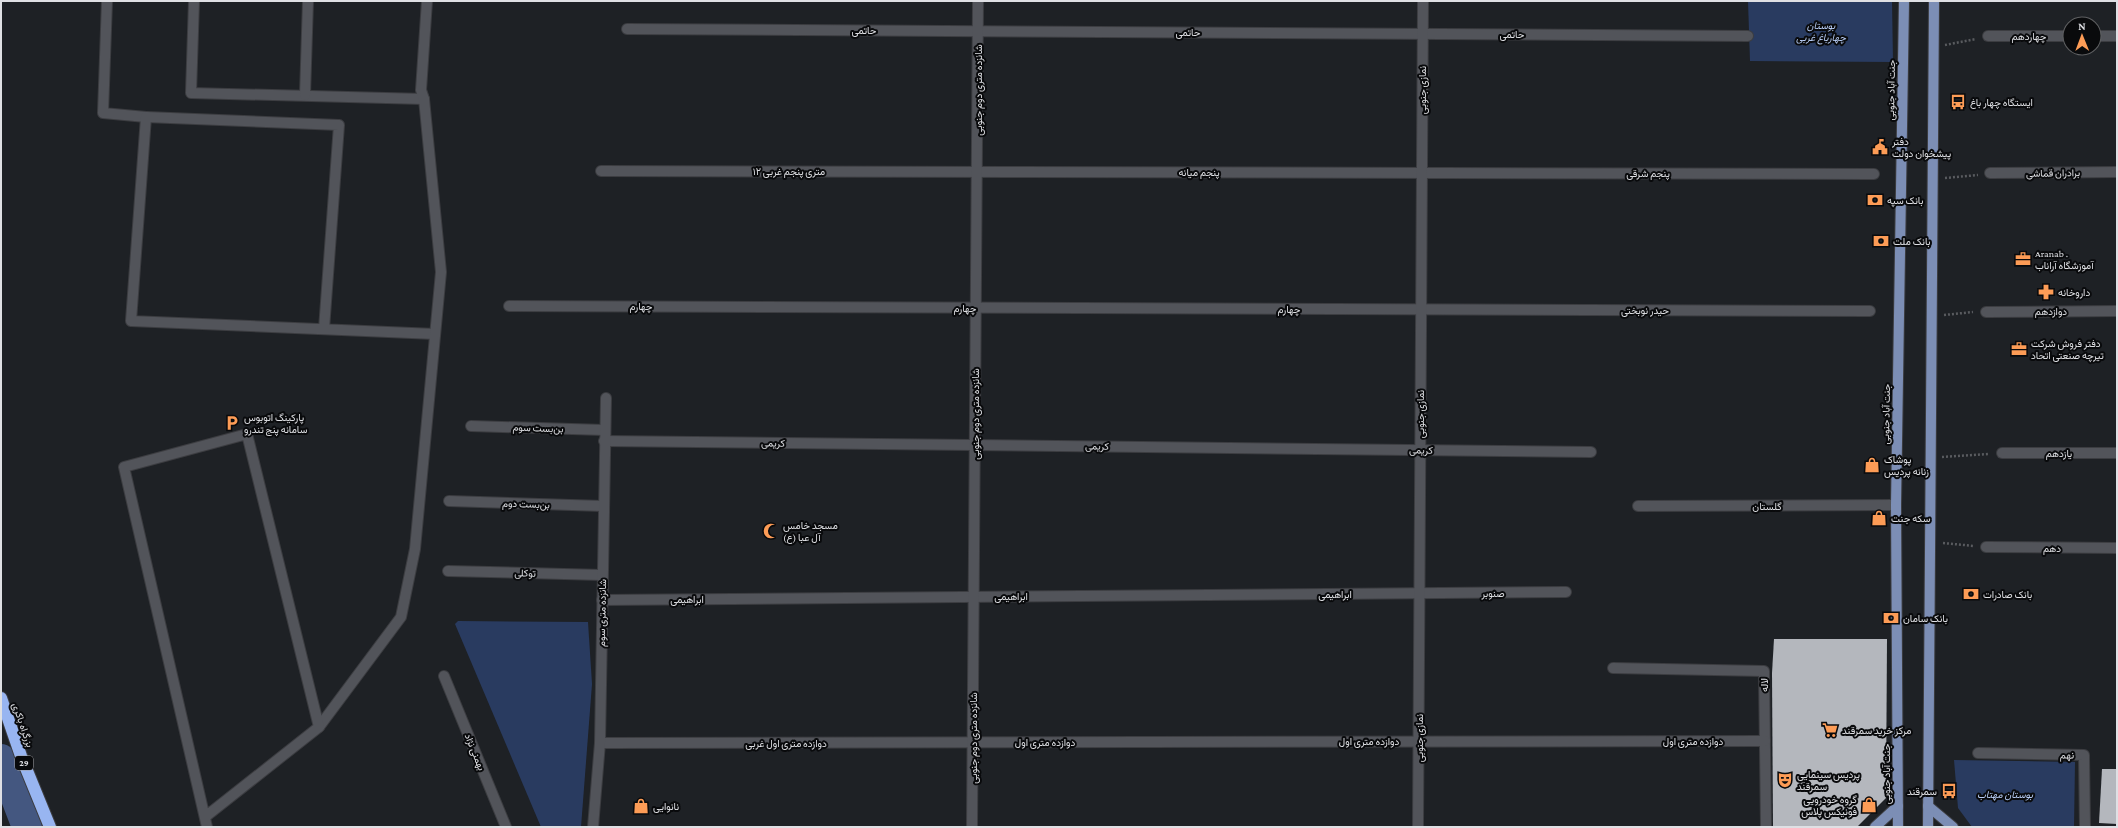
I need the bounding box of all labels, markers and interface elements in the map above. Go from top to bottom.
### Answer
north arrow [2062,16,2102,56]
park label: بوستان چهارباغ غربی [1796,20,1846,45]
text: N [2078,20,2086,32]
street label: حاتمی [852,25,877,37]
street label: حاتمی [1176,27,1201,39]
street label: حاتمی [1500,29,1525,41]
street label: چهاردهم [2011,31,2047,44]
street label: شانزده متری دوم جنوبی [973,44,985,136]
street label: جنت آباد جنوبی [1885,59,1898,120]
street label: نمازی جنوبی [1417,66,1429,114]
bus stop icon: ایستگاه چهار باغ [1949,93,1967,111]
place label: ایستگاه چهار باغ [1970,97,2033,110]
place label: دفتر پیشخوان دولت [1891,136,1951,161]
public building icon: دفتر پیشخوان دولت [1871,138,1889,156]
street label: ۱۲ متری پنجم غربی [753,166,825,179]
street label: پنجم میانه [1178,167,1220,180]
street label: برادران قماشی [2026,167,2080,180]
street label: پنجم شرقی [1626,168,1670,181]
bank icon: بانک سپه [1866,191,1884,209]
place label: بانک سپه [1887,195,1923,208]
bank icon: بانک ملت [1872,232,1890,250]
place label: بانک ملت [1893,236,1931,248]
place label: Aranab . آموزشگاه آراناب [2035,248,2094,272]
office icon: Aranab . آموزشگاه آراناب [2014,250,2032,268]
pharmacy icon: داروخانه [2037,283,2055,301]
place label: داروخانه [2058,287,2090,299]
street label: چهارم [630,301,653,314]
street label: چهارم [954,303,977,316]
street label: چهارم [1278,304,1301,317]
street label: حیدر نوبختی [1621,305,1669,317]
street label: دوازدهم [2035,306,2067,318]
place label: دفتر فروش شرکت تیرچه صنعتی اتحاد [2031,338,2104,363]
office icon: دفتر فروش شرکت تیرچه صنعتی اتحاد [2010,340,2028,358]
street label: شانزده متری دوم جنوبی [970,368,982,460]
street label: جنت آباد جنوبی [1880,383,1893,444]
street label: نمازی جنوبی [1415,390,1427,438]
place label: پارکینگ اتوبوس سامانه پنج تندرو [244,412,307,437]
parking icon: پارکینگ اتوبوس سامانه پنج تندرو [223,414,241,432]
street label: بن‌بست سوم [512,422,564,435]
street label: کریمی [761,437,786,450]
street label: کریمی [1085,440,1110,453]
street label: کریمی [1409,444,1434,457]
street label: یازدهم [2046,448,2072,460]
place label: پوشاک زنانه پردیس [1884,454,1929,479]
shop icon: پوشاک زنانه پردیس [1863,456,1881,474]
street label: بن‌بست دوم [502,498,550,511]
street label: گلستان [1752,501,1782,512]
shop icon: سکه جنت [1870,509,1888,527]
place label: سکه جنت [1891,513,1931,525]
place label: مسجد خامس آل عبا (ع) [783,520,838,544]
mosque icon: مسجد خامس آل عبا (ع) [762,522,780,540]
street label: دهم [2043,543,2061,555]
street label: توکلی [514,567,536,580]
street label: شانزده متری سوم [596,579,609,647]
bank icon: بانک صادرات [1962,585,1980,603]
street label: صنوبر [1481,588,1505,600]
street label: ابراهیمی [1318,589,1352,601]
place label: بانک صادرات [1983,589,2032,601]
street label: ابراهیمی [994,591,1028,603]
street label: ابراهیمی [670,594,704,606]
bank icon: بانک سامان [1882,609,1900,627]
place label: بانک سامان [1903,613,1948,625]
street label: لاله [1759,678,1770,692]
street label: شانزده متری دوم جنوبی [968,692,980,784]
street label: بزرگراه باکری [9,701,36,749]
street label: نمازی جنوبی [1414,714,1426,762]
supermarket icon: مرکز خرید سمرقند [1821,721,1839,739]
place label: مرکز خرید سمرقند [1842,725,1911,737]
street label: بهمنی نژاد [462,732,487,772]
street label: دوازده متری اول [1339,736,1399,748]
street label: دوازده متری اول [1663,736,1723,748]
street label: دوازده متری اول [1015,737,1075,749]
street label: دوازده متری اول غربی [745,738,827,750]
street label: جنت آباد جنوبی [1881,743,1893,804]
street label: نهم [2060,749,2074,762]
road number: 29 [15,756,33,770]
place label: پردیس سینمایی سمرقند [1797,769,1860,793]
theatre icon: پردیس سینمایی سمرقند [1776,771,1794,789]
bus stop icon: سمرقند [1940,782,1958,800]
place label: سمرقند [1907,786,1937,798]
park label: بوستان مهتاب [1977,789,2034,801]
place label: گروه خودرویی فونیکس پلاس [1801,794,1858,819]
shop icon: گروه خودرویی فونیکس پلاس [1860,796,1878,814]
shop icon: نانوایی [632,797,650,815]
place label: نانوایی [653,801,679,813]

